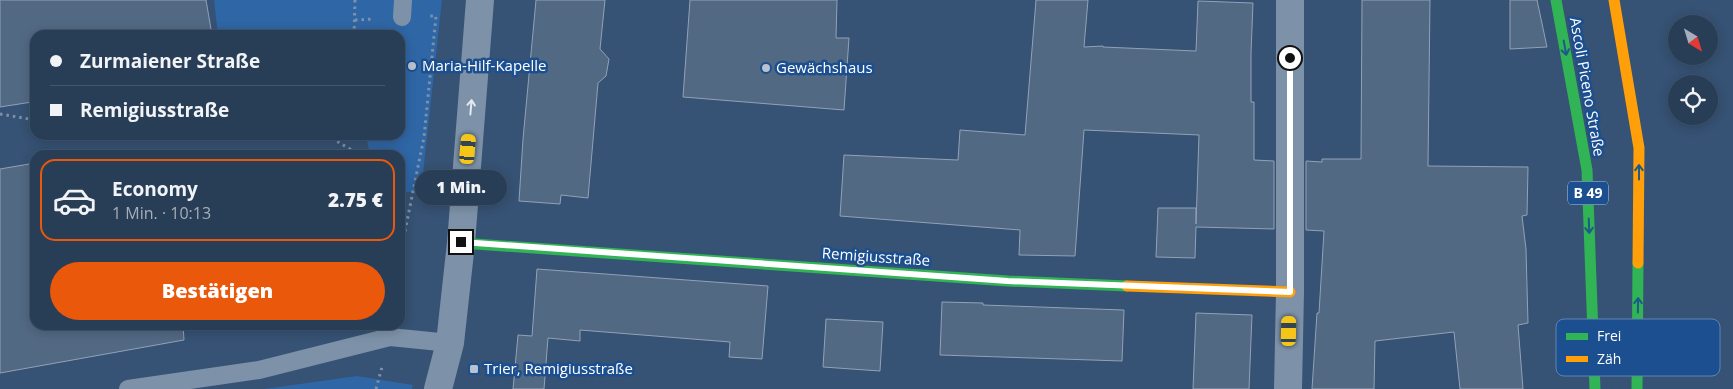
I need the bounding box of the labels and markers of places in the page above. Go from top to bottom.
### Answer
place label: Maria-Hilf-Kapelle [422,55,547,75]
place label: Gewächshaus [776,57,873,77]
marker: Maria-Hilf-Kapelle [406,60,418,72]
marker: Gewächshaus [760,62,772,74]
place label: Trier, Remigiusstraße [484,358,633,378]
marker: Trier, Remigiusstraße [468,363,480,375]

